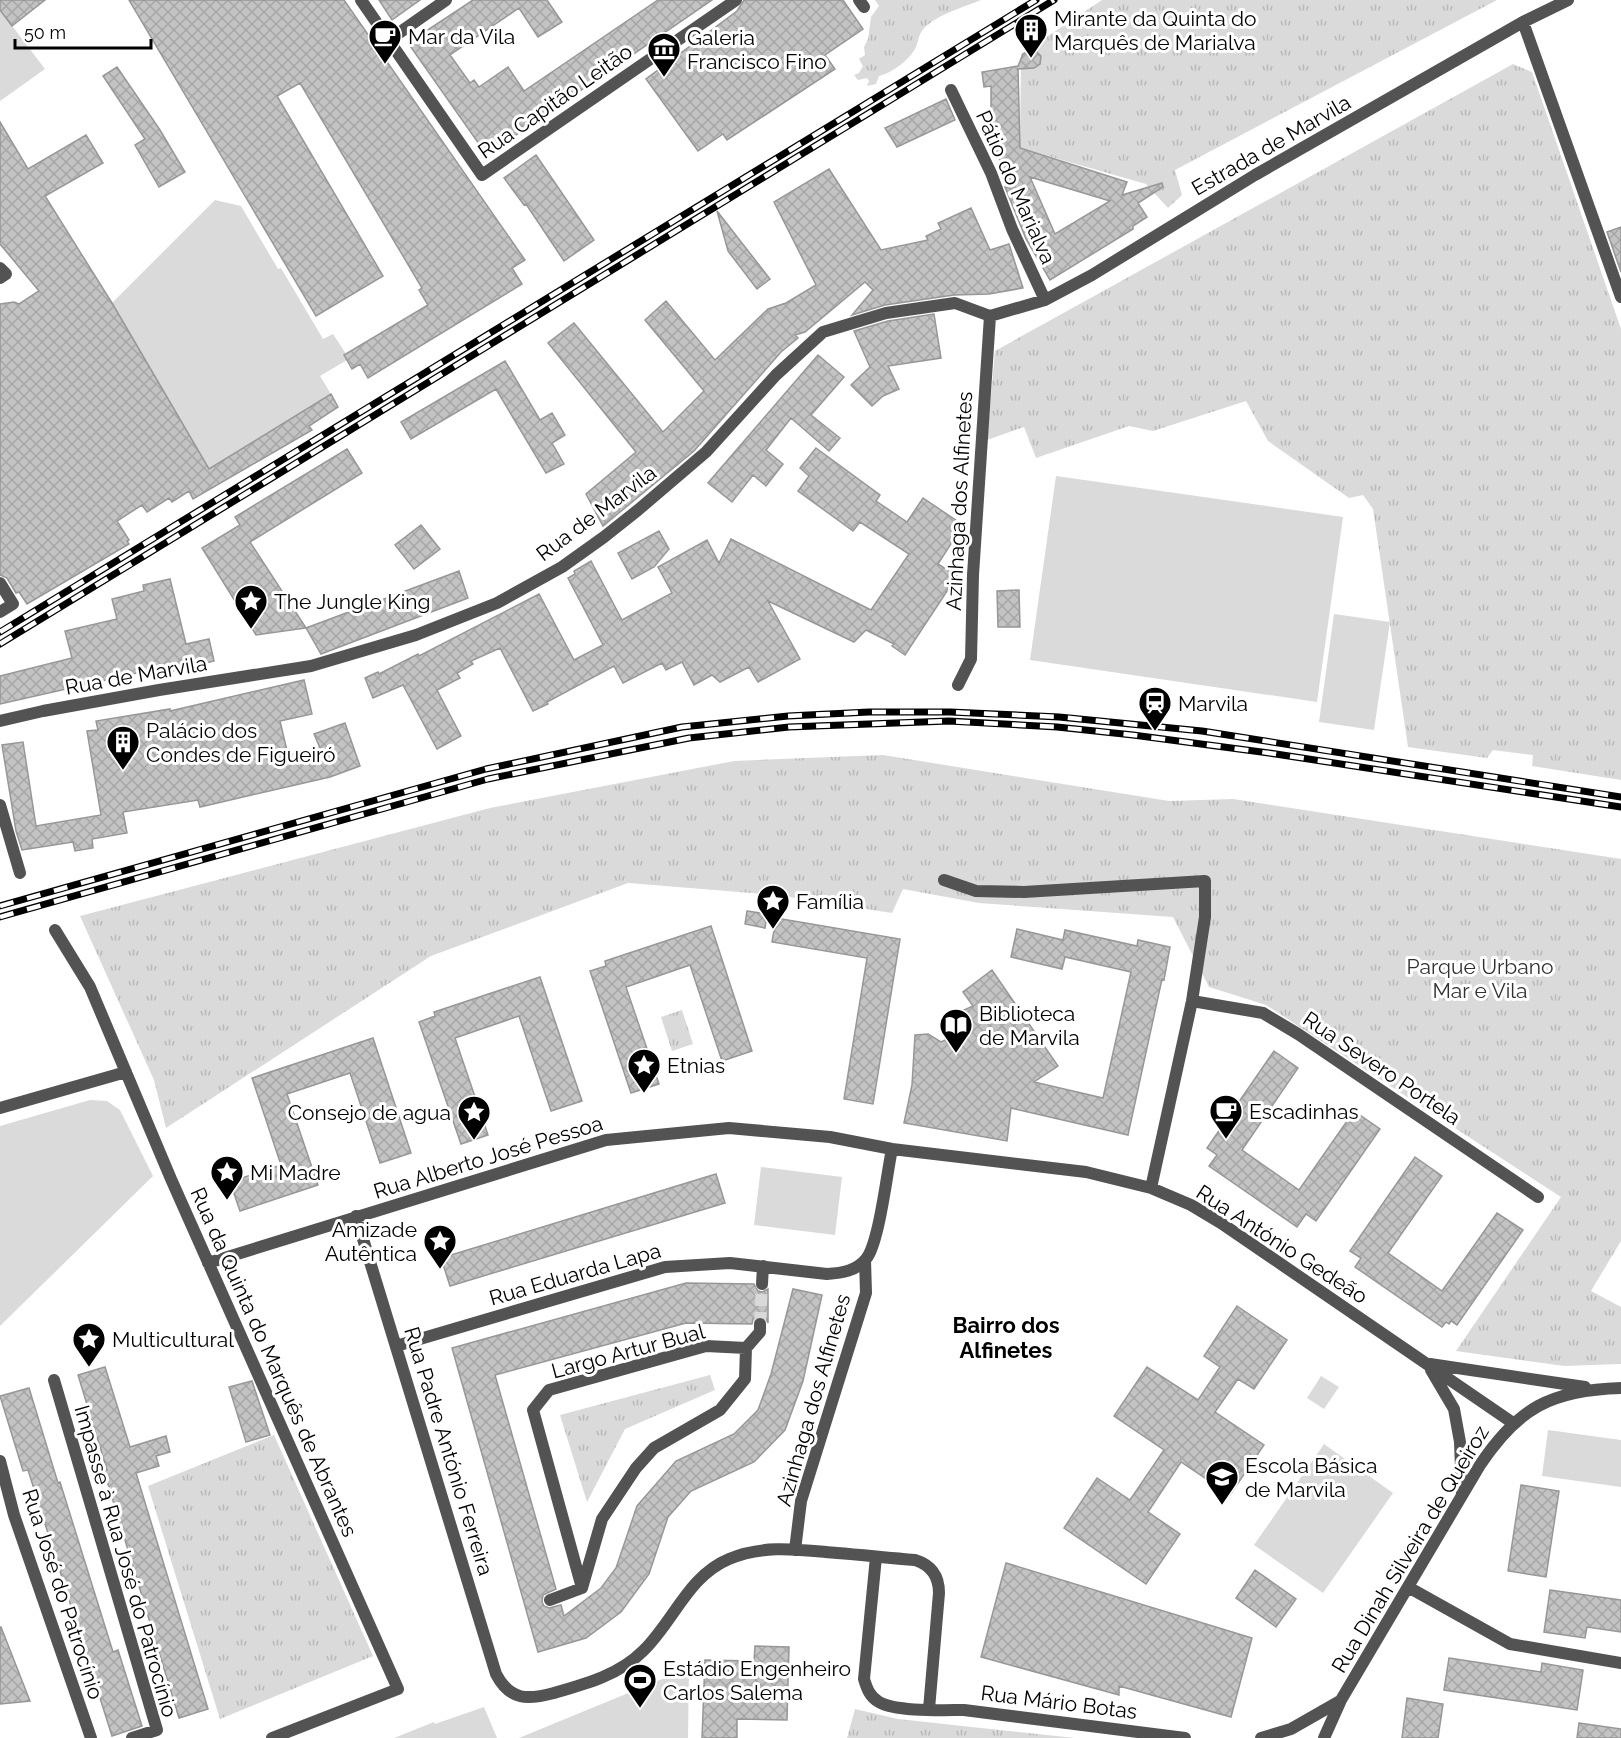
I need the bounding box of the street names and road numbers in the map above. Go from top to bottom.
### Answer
street label: Rua Capitão Leitão [473,38,637,164]
street label: Estrada de Marvila [1187,89,1355,201]
street label: Pátio do Marialva [971,106,1061,268]
street label: Azinhaga dos Alfinetes [941,391,977,611]
street label: Rua de Marvila [531,460,661,566]
street label: Rua de Marvila [63,650,209,700]
street label: Rua Severo Portela [1298,1006,1466,1130]
street label: Rua Alberto José Pessoa [370,1110,606,1204]
street label: Rua António Gedeão [1192,1179,1372,1309]
street label: Rua da Quinta do Marquês de Abrantes [185,1183,363,1541]
street label: Rua Eduarda Lapa [486,1238,664,1310]
street label: Azinhaga dos Alfinetes [771,1291,855,1509]
street label: Largo Artur Bual [549,1318,708,1384]
street label: Rua Padre António Ferreira [399,1324,499,1578]
street label: Impasse à Rua José do Patrocínio [69,1402,183,1720]
street label: Rua Dinah Silveira de Queiroz [1326,1421,1494,1677]
street label: Rua José do Patrocínio [17,1486,109,1702]
street label: Rua Mário Botas [979,1680,1139,1724]

